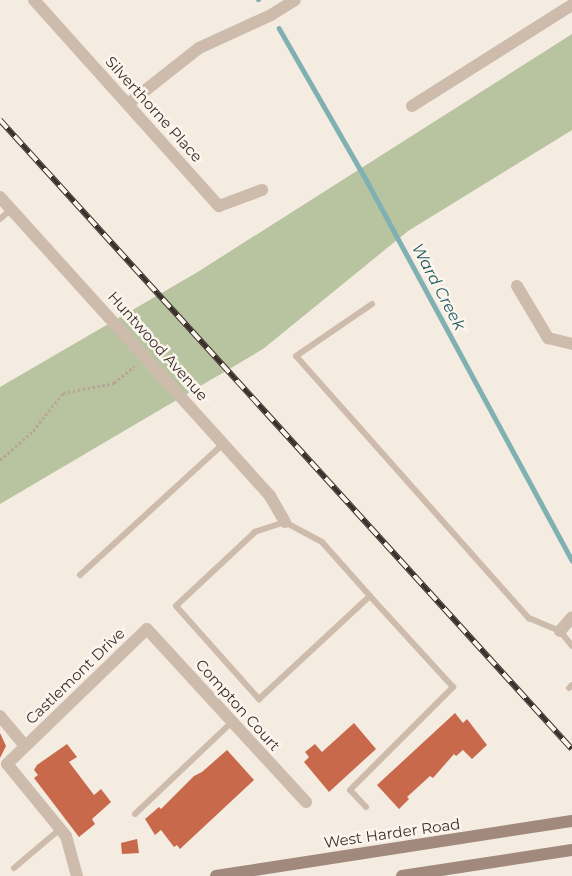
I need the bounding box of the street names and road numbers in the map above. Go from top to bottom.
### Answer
street label: Silverthorne Place [102,52,206,166]
street label: Huntwood Avenue [104,288,212,404]
street label: Castlemont Drive [22,624,128,728]
street label: Compton Court [192,655,284,755]
street label: West Harder Road [323,815,461,851]

